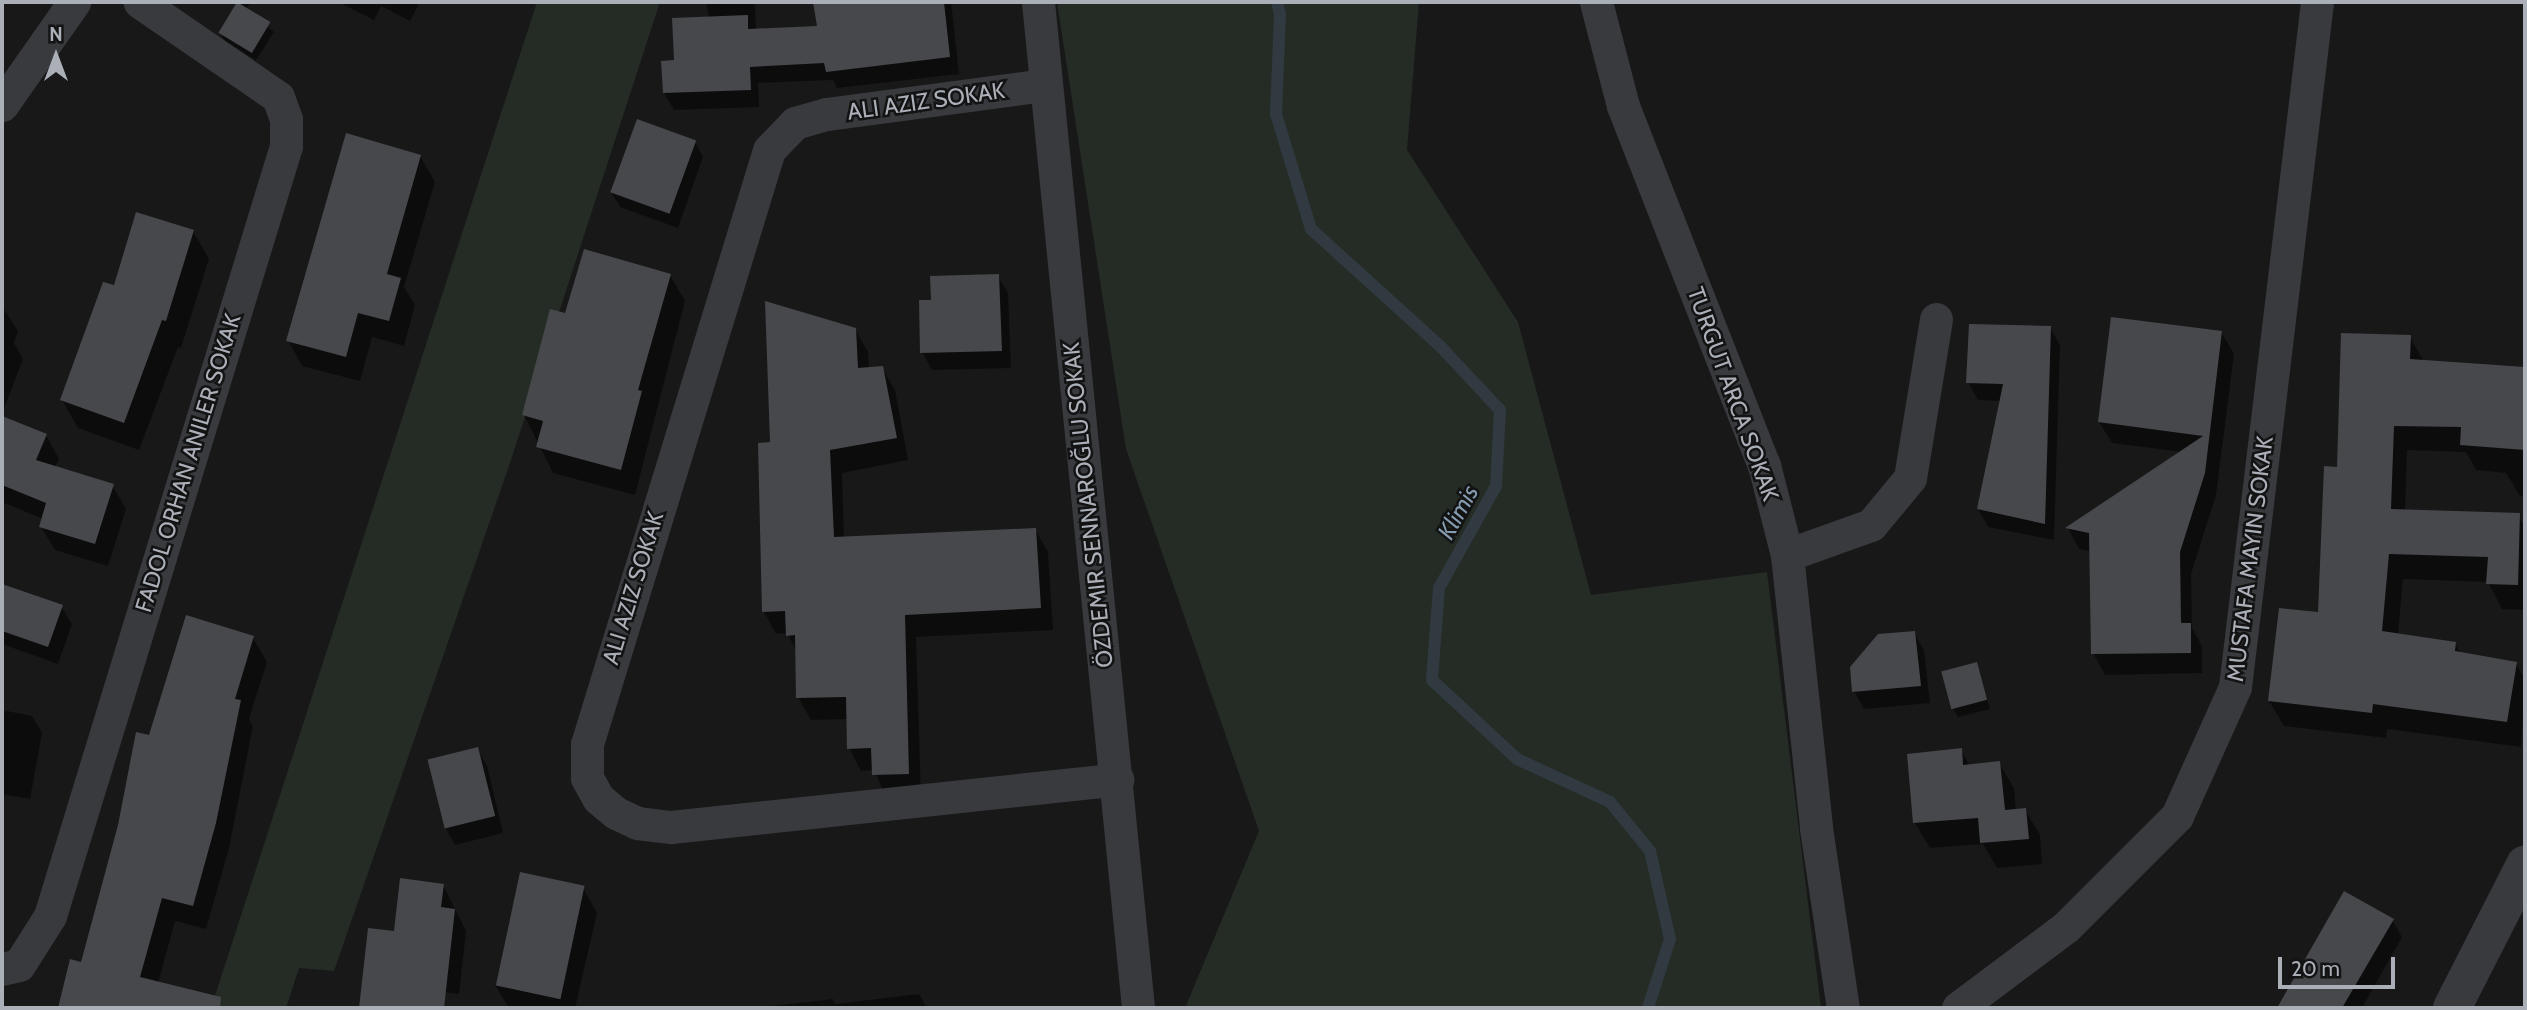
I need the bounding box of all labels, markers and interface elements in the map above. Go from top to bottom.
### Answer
north arrow [21,21,91,91]
text: N [49,23,63,46]
street label: ALI AZIZ SOKAK [846,76,1006,126]
street label: TURGUT ARCA SOKAK [1682,283,1784,505]
street label: FADOL ORHAN ANILER SOKAK [129,311,247,615]
street label: ÖZDEMIR SENNAROĞLU SOKAK [1057,341,1119,669]
street label: MUSTAFA MAYIN SOKAK [2221,435,2279,683]
water label: Klimis [1431,480,1485,544]
street label: ALI AZIZ SOKAK [597,508,669,668]
scale bar [2282,944,2399,988]
text: 20 m [2291,956,2340,981]

